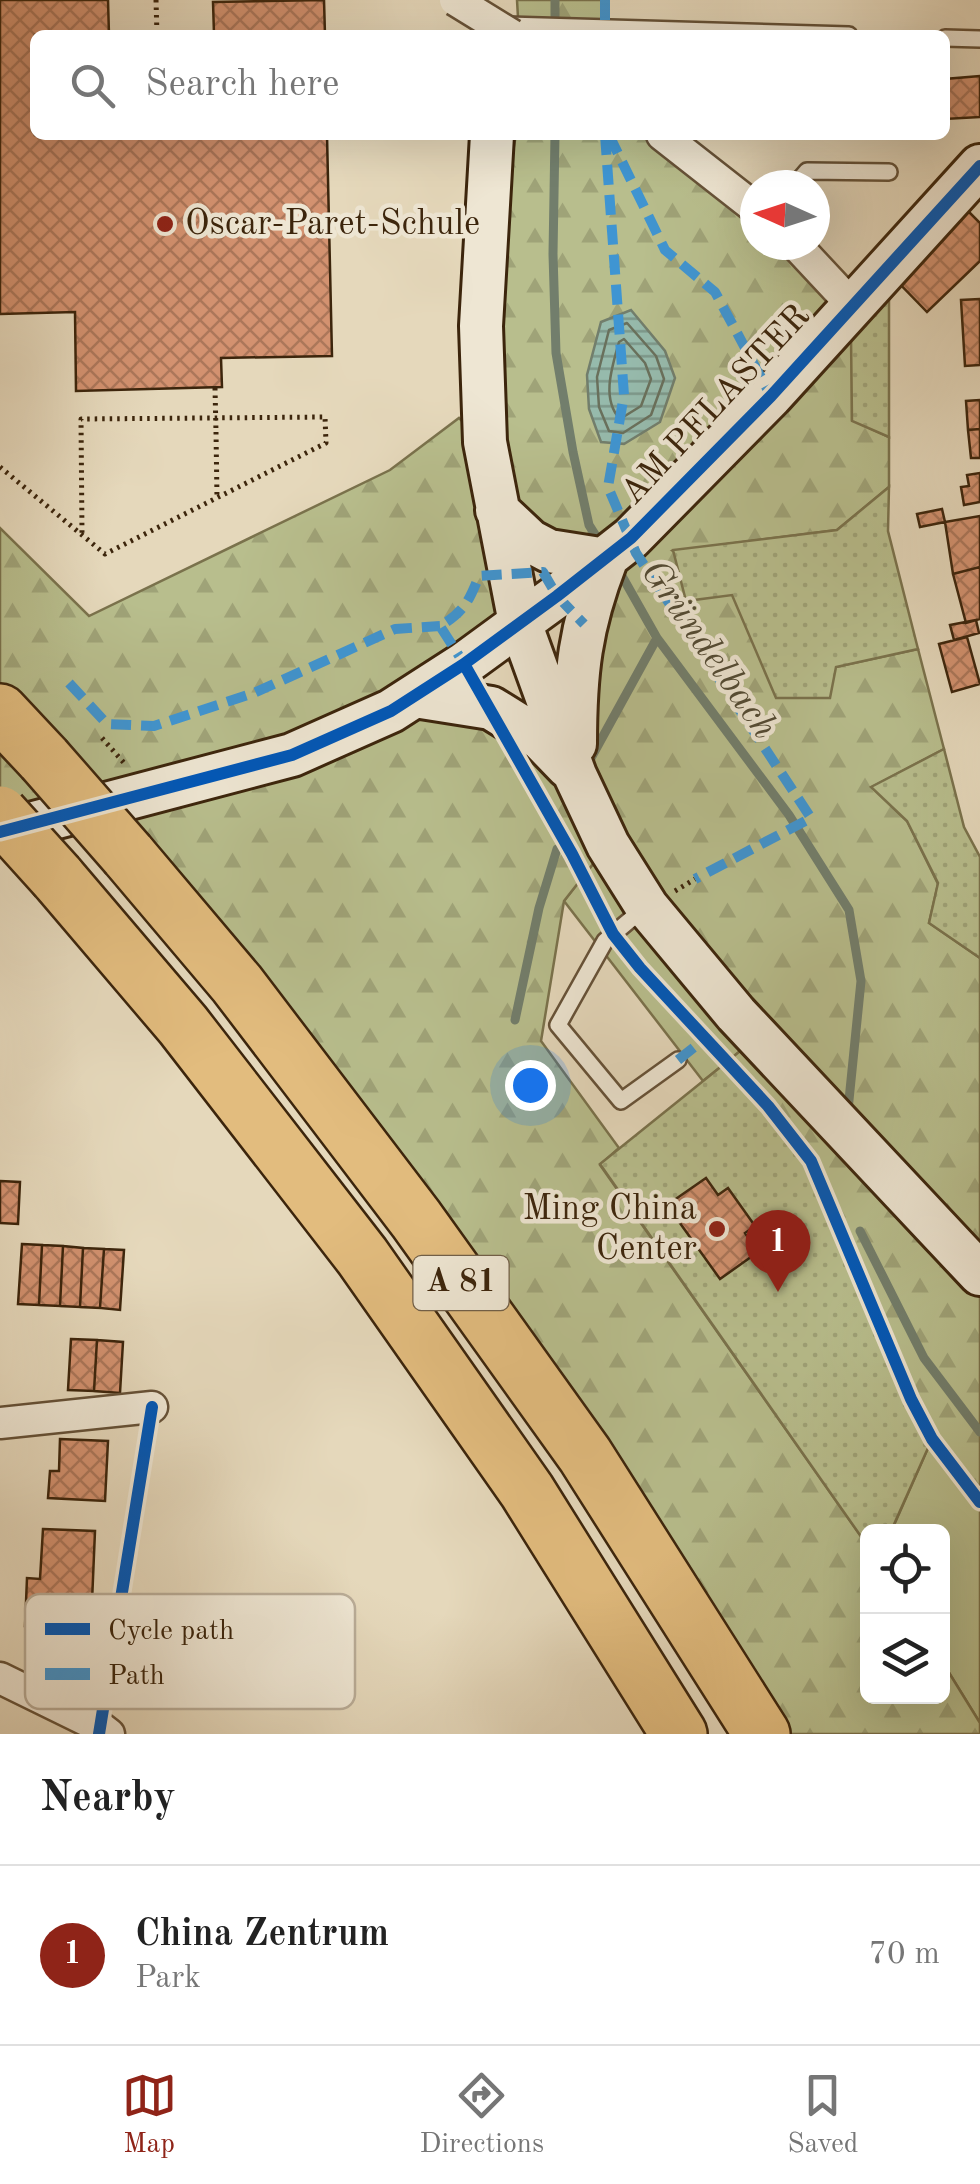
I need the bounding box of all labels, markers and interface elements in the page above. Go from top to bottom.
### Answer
search box [30,30,950,140]
icon: search [65,58,120,113]
text: Search here [145,66,340,104]
north arrow [740,170,830,260]
place label: Oscar-Paret-Schule [185,207,480,242]
marker: Oscar-Paret-Schule [154,213,176,235]
street label: AM PFLASTER [615,298,817,512]
water label: Gründelbach [633,554,783,746]
your location [505,1060,556,1111]
place label: Ming China Center [522,1192,697,1267]
pin: 1 [746,1210,810,1292]
marker: Ming China Center [706,1218,728,1240]
road number: A 81 [414,1256,508,1310]
map controls [860,1524,950,1704]
button: locate [860,1524,950,1614]
legend [25,1594,355,1709]
button: layers [860,1614,950,1704]
text: Cycle path [108,1618,234,1646]
text: Path [108,1663,165,1691]
text: Nearby [40,1778,176,1820]
text: China Zentrum [135,1916,389,1954]
text: 1 [63,1939,82,1971]
text: 70 m [869,1939,940,1971]
text: Park [135,1963,201,1995]
tab: Map [122,2068,177,2163]
tab: Directions [420,2068,544,2163]
tab: Saved [787,2068,858,2163]

